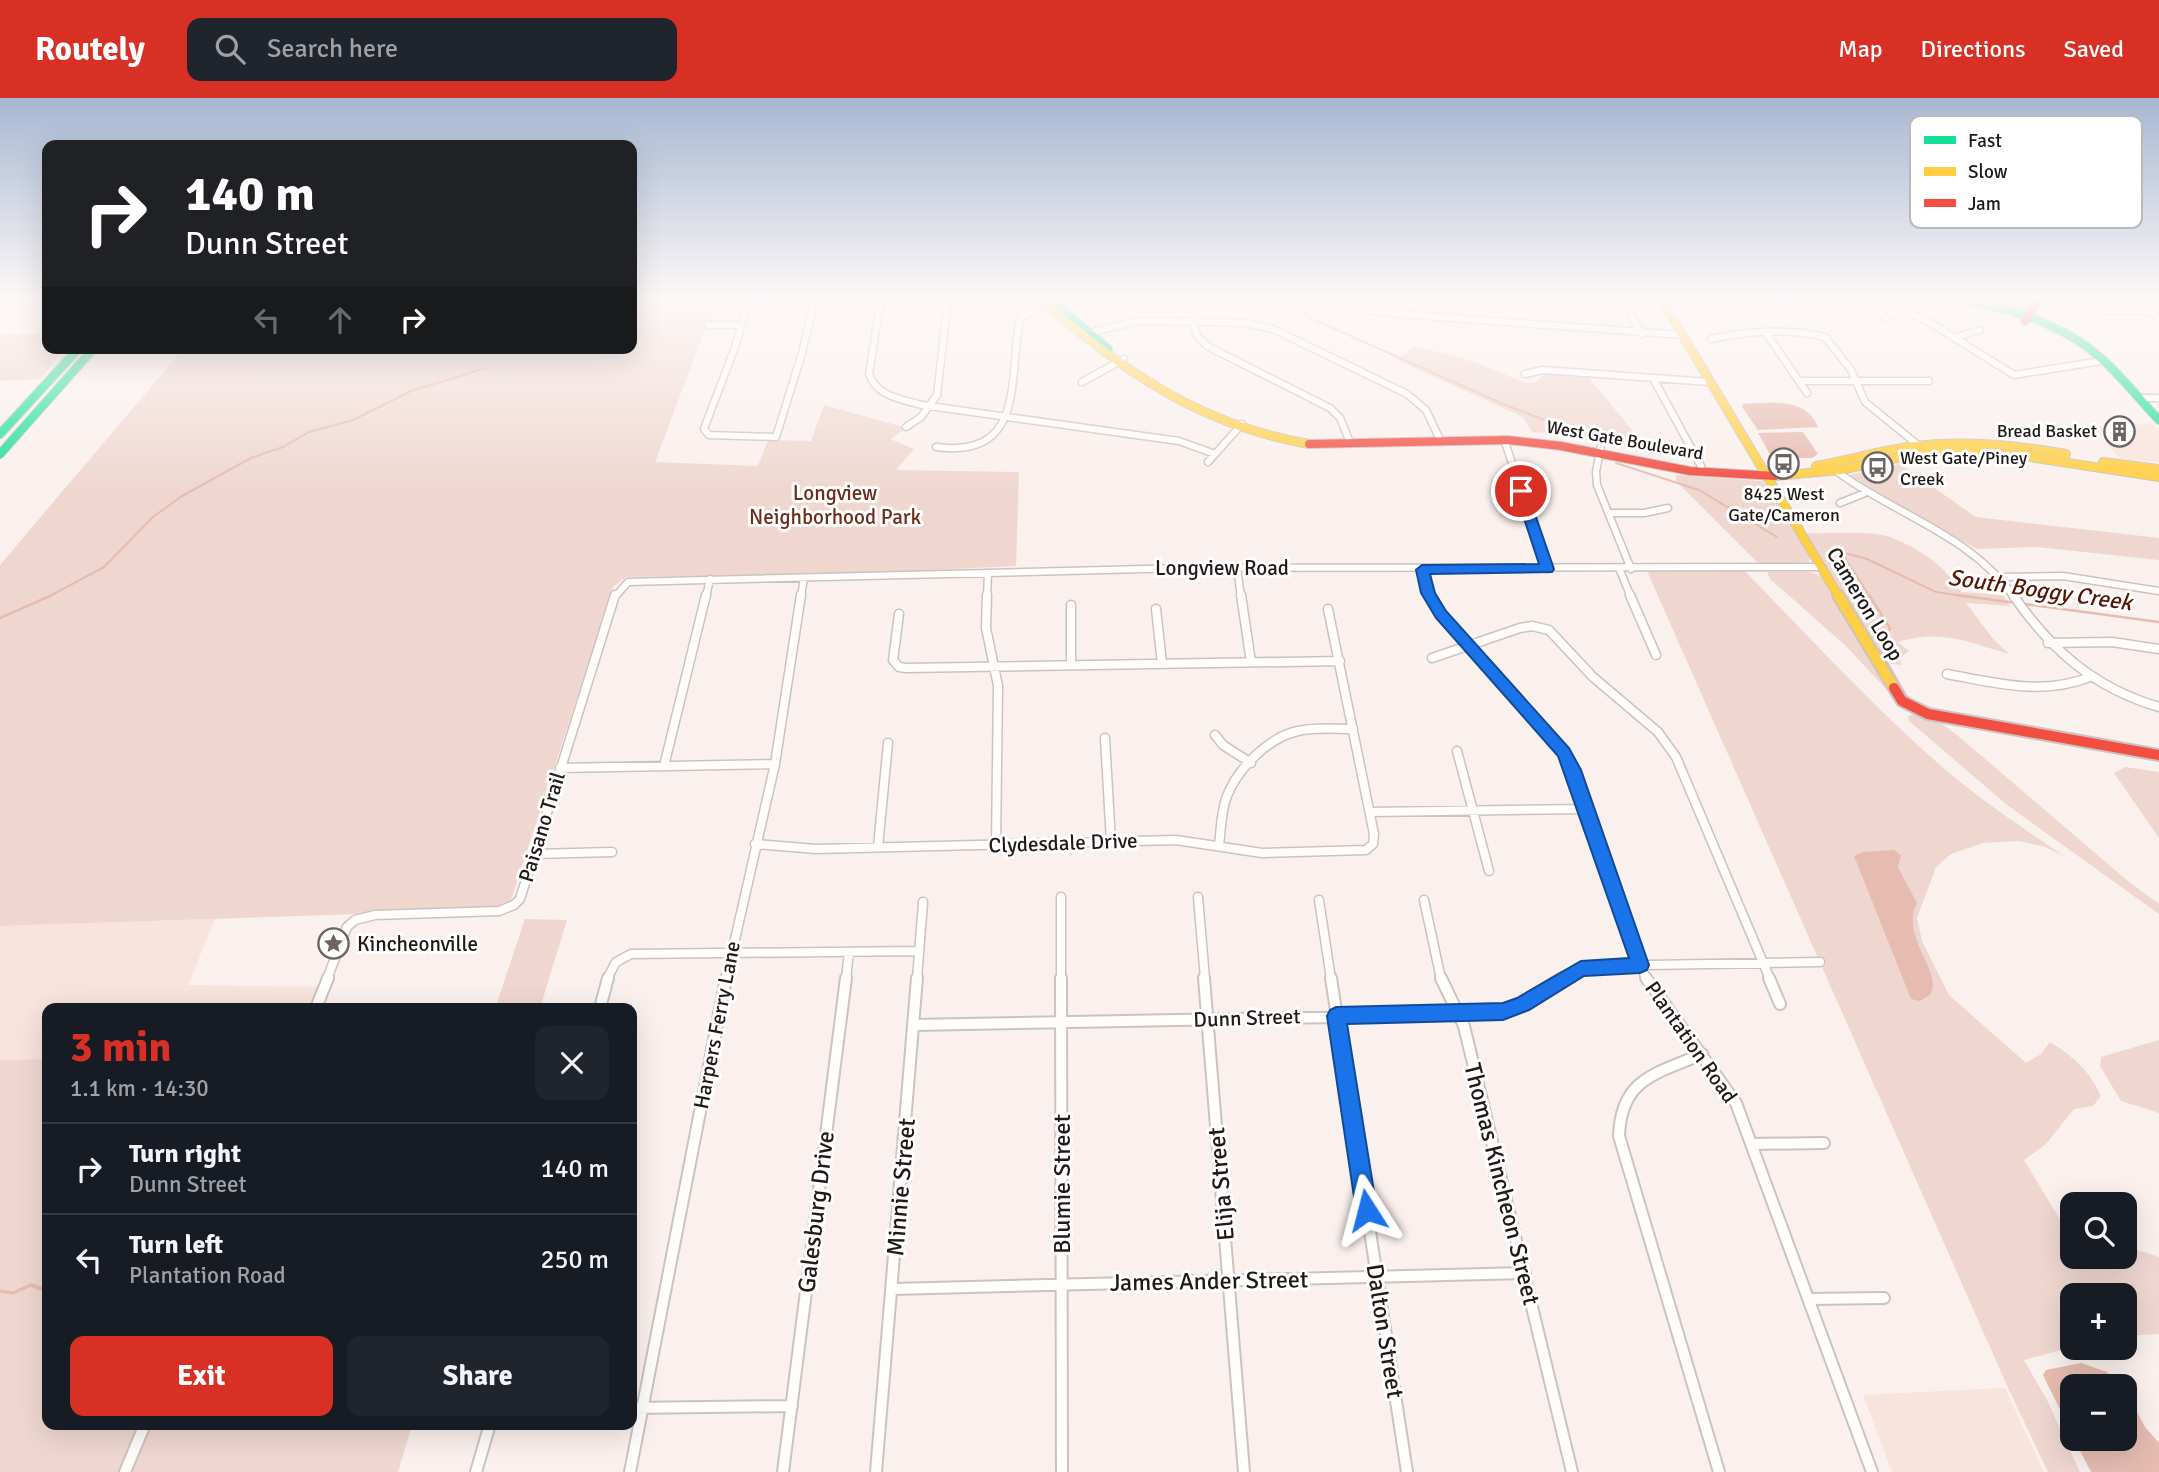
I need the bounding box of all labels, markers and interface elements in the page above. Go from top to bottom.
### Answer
search box [187,18,677,81]
text: Routely [35,29,145,70]
icon: search [211,30,249,68]
text: Search here [267,33,398,65]
text: Map [1838,34,1883,64]
text: Directions [1921,34,2026,64]
text: Saved [2064,34,2124,64]
legend [1910,116,2142,228]
text: Fast [1968,129,2002,153]
text: Slow [1968,160,2008,184]
text: 140 m [185,164,315,224]
icon: right [70,168,161,259]
text: Jam [1968,192,2001,216]
text: Dunn Street [185,224,349,263]
icon: left [248,301,286,339]
icon: ahead [321,301,359,339]
icon: right [394,301,432,339]
building icon: Bread Basket [2103,414,2137,448]
street label: West Gate Boulevard [1545,415,1705,465]
place label: Bread Basket [1997,420,2097,442]
bus stop icon: 8425 West Gate/Cameron [1767,447,1801,481]
place label: West Gate/Piney Creek [1900,447,2028,490]
bus stop icon: West Gate/Piney Creek [1860,451,1894,485]
pin [1491,461,1551,521]
icon: arrive [1502,472,1540,510]
park label: Longview Neighborhood Park [749,480,922,530]
place label: 8425 West Gate/Cameron [1728,483,1840,526]
street label: Cameron Loop [1821,542,1909,666]
street label: Longview Road [1155,555,1289,581]
water label: South Boggy Creek [1946,563,2136,618]
street label: Paisano Trail [513,769,571,885]
street label: Clydesdale Drive [988,827,1138,859]
place icon: Kincheonville [317,927,351,961]
place label: Kincheonville [357,931,478,957]
street label: Harpers Ferry Lane [688,939,746,1111]
street label: Plantation Road [1639,976,1743,1108]
street label: Dunn Street [1193,1003,1301,1033]
text: 3 min [70,1022,171,1073]
button: close [535,1026,609,1100]
street label: Thomas Kincheon Street [1457,1060,1547,1308]
text: 1.1 km · 14:30 [70,1074,209,1103]
street label: Blumie Street [1047,1114,1077,1254]
street label: Minnie Street [880,1117,922,1257]
street label: Elija Street [1201,1126,1241,1242]
street label: Galesburg Drive [791,1129,841,1295]
text: Turn right [129,1138,241,1170]
icon: right [70,1150,108,1188]
text: 140 m [540,1153,609,1185]
text: Dunn Street [129,1170,247,1199]
position arrow [1330,1173,1404,1247]
map controls [2060,1192,2137,1451]
button: search [2060,1192,2137,1269]
text: Turn left [129,1229,223,1261]
icon: left [70,1241,108,1279]
text: 250 m [540,1244,609,1276]
text: Plantation Road [129,1261,286,1290]
street label: Dalton Street [1360,1262,1410,1400]
street label: James Ander Street [1110,1264,1308,1298]
button: + [2060,1283,2137,1360]
button: Exit [70,1336,333,1416]
button: Share [347,1336,609,1416]
button: − [2060,1374,2137,1451]

